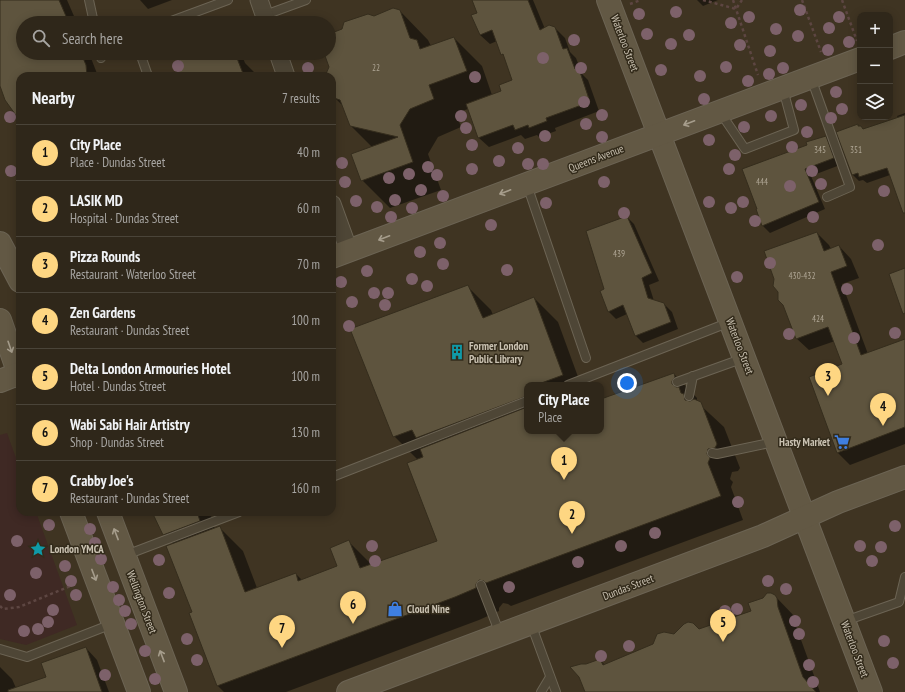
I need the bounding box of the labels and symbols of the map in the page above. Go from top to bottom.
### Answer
street label: Waterloo Street [608,13,642,73]
house number: 22 [372,62,380,73]
one-way arrow [684,120,696,128]
street label: Queens Avenue [566,141,626,175]
house number: 345 [814,144,826,155]
house number: 351 [850,144,862,155]
house number: 444 [756,176,768,187]
one-way arrow [500,189,512,197]
one-way arrow [378,234,390,242]
house number: 439 [613,248,625,259]
house number: 430-432 [789,270,815,281]
house number: 424 [812,313,824,324]
street label: Waterloo Street [723,316,757,376]
place label: Former London Public Library [469,339,528,366]
one-way arrow [6,340,14,352]
building icon: Former London Public Library [448,343,466,361]
pin: 3 [815,363,841,396]
your location [617,373,637,393]
pin: 4 [870,393,896,426]
supermarket icon: Hasty Market [833,433,851,451]
place label: Hasty Market [779,435,831,449]
pin: 1 [551,447,577,480]
pin: 2 [559,501,585,534]
one-way arrow [111,528,119,540]
place icon: London YMCA [29,540,47,558]
place label: London YMCA [50,542,104,556]
one-way arrow [91,568,99,580]
street label: Wellington Street [124,569,160,635]
street label: Dundas Street [601,571,655,603]
pin: 6 [340,591,366,624]
shop icon: Cloud Nine [386,600,404,618]
place label: Cloud Nine [407,602,450,616]
pin: 5 [710,609,736,642]
pin: 7 [269,615,295,648]
street label: Waterloo Street [838,619,872,679]
one-way arrow [157,650,165,662]

